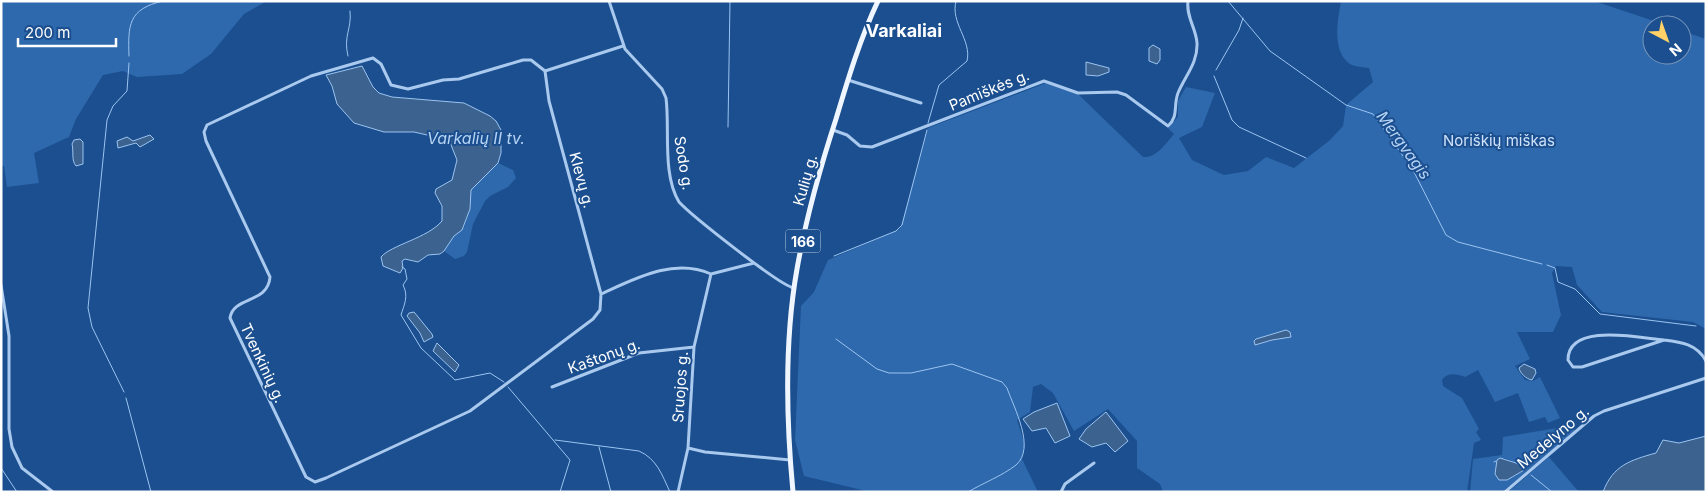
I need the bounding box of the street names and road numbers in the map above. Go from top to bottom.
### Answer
street label: Pamiškės g. [946,65,1032,115]
street label: Sodo g. [670,135,698,191]
street label: Klevų g. [565,150,599,210]
street label: Kulių g. [789,152,821,208]
road number: 166 [786,230,820,252]
street label: Tvenkinių g. [236,320,290,406]
street label: Kaštonų g. [565,334,643,378]
street label: Sruojos g. [668,351,692,423]
street label: Medelyno g. [1513,401,1593,473]

